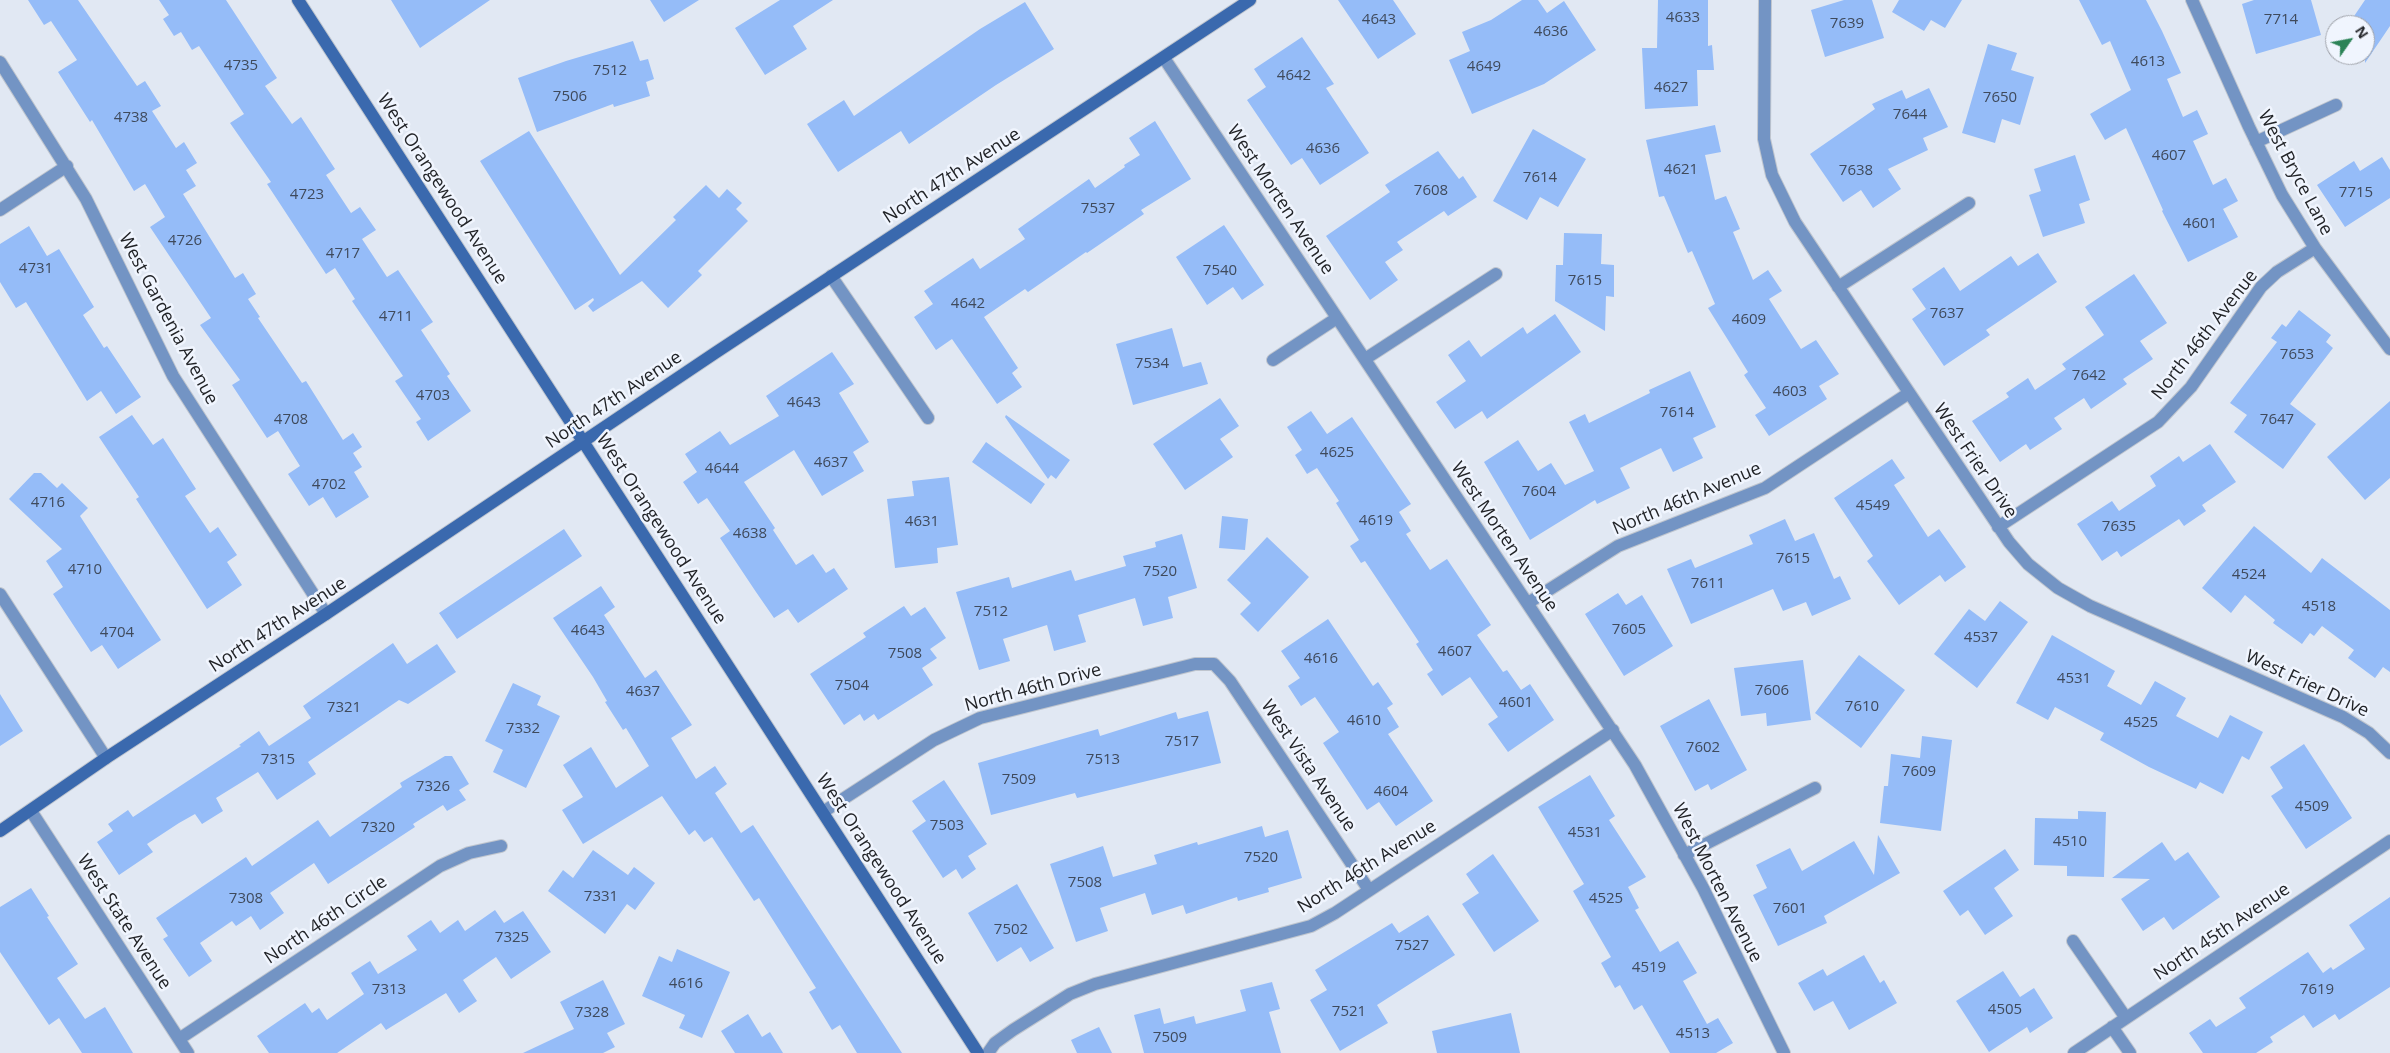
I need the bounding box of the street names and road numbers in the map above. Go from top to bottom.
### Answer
street label: West Orangewood Avenue [372,90,512,288]
street label: West Bryce Lane [2253,107,2337,239]
street label: West Morten Avenue [1222,121,1338,279]
street label: North 47th Avenue [879,124,1025,228]
street label: West Gardenia Avenue [114,230,222,408]
street label: North 46th Avenue [2147,266,2263,404]
street label: North 47th Avenue [542,347,686,453]
street label: West Frier Drive [1929,400,2021,522]
street label: West Orangewood Avenue [591,430,731,628]
street label: West Morten Avenue [1446,458,1562,616]
street label: North 46th Avenue [1609,458,1765,540]
street label: North 47th Avenue [205,573,351,677]
street label: West Frier Drive [2242,646,2372,722]
street label: North 46th Drive [962,659,1104,717]
street label: West Vista Avenue [1256,696,1360,836]
street label: West Orangewood Avenue [811,770,951,968]
street label: West Morten Avenue [1667,800,1767,966]
street label: North 46th Avenue [1294,816,1440,918]
street label: West State Avenue [72,850,176,994]
street label: North 46th Circle [261,871,391,969]
street label: North 45th Avenue [2150,879,2294,985]

